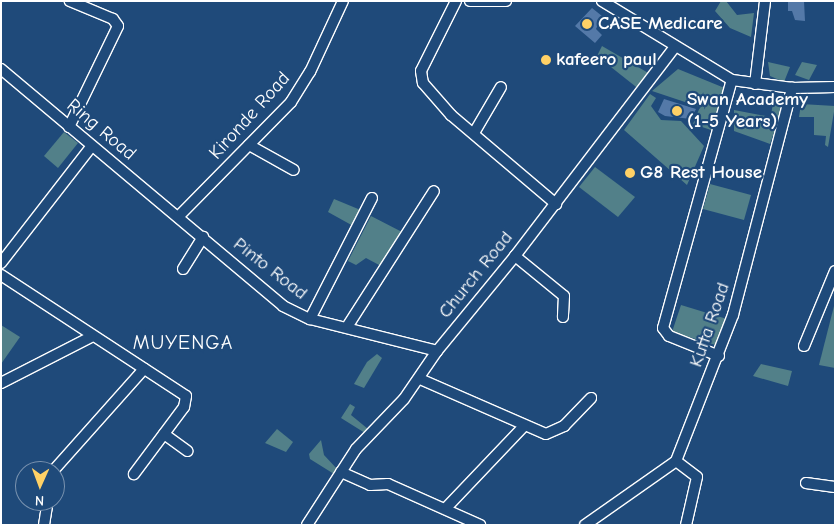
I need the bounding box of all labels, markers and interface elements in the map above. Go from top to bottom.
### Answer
place label: CASE Medicare [598,13,722,35]
marker: CASE Medicare [580,17,594,31]
place label: kafeero paul [556,49,657,71]
marker: kafeero paul [540,54,552,66]
street label: Kironde Road [205,68,295,164]
place label: Swan Academy (1-5 Years) [687,89,808,133]
street label: Ring Road [62,94,140,166]
marker: Swan Academy (1-5 Years) [671,105,683,117]
place label: G8 Rest House [640,162,762,184]
marker: G8 Rest House [624,167,636,179]
street label: Church Road [434,227,518,323]
street label: Pinto Road [228,233,312,305]
street label: Kutta Road [685,280,735,370]
district label: MUYENGA [132,330,234,354]
north arrow [15,461,65,511]
text: N [35,492,44,509]

